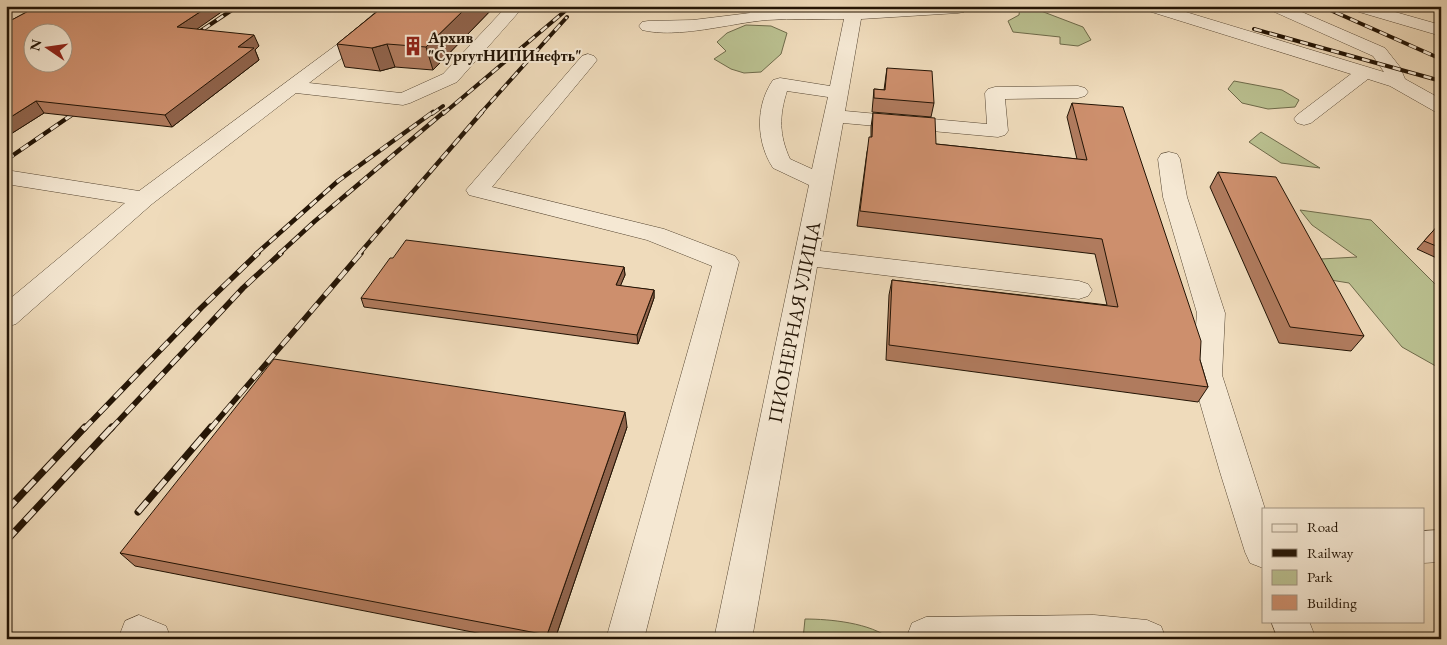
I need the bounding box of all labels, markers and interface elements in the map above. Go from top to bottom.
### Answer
north arrow [22,22,72,72]
place label: Архив "СургутНИПИнефть" [427,27,582,66]
building icon: Архив "СургутНИПИнефть" [402,35,424,57]
text: N [25,37,46,53]
street label: ПИОНЕРНАЯ УЛИЦА [762,219,826,425]
legend [1262,508,1424,622]
text: Road [1307,517,1339,536]
text: Railway [1307,543,1354,562]
text: Park [1307,567,1334,586]
text: Building [1307,593,1357,612]

